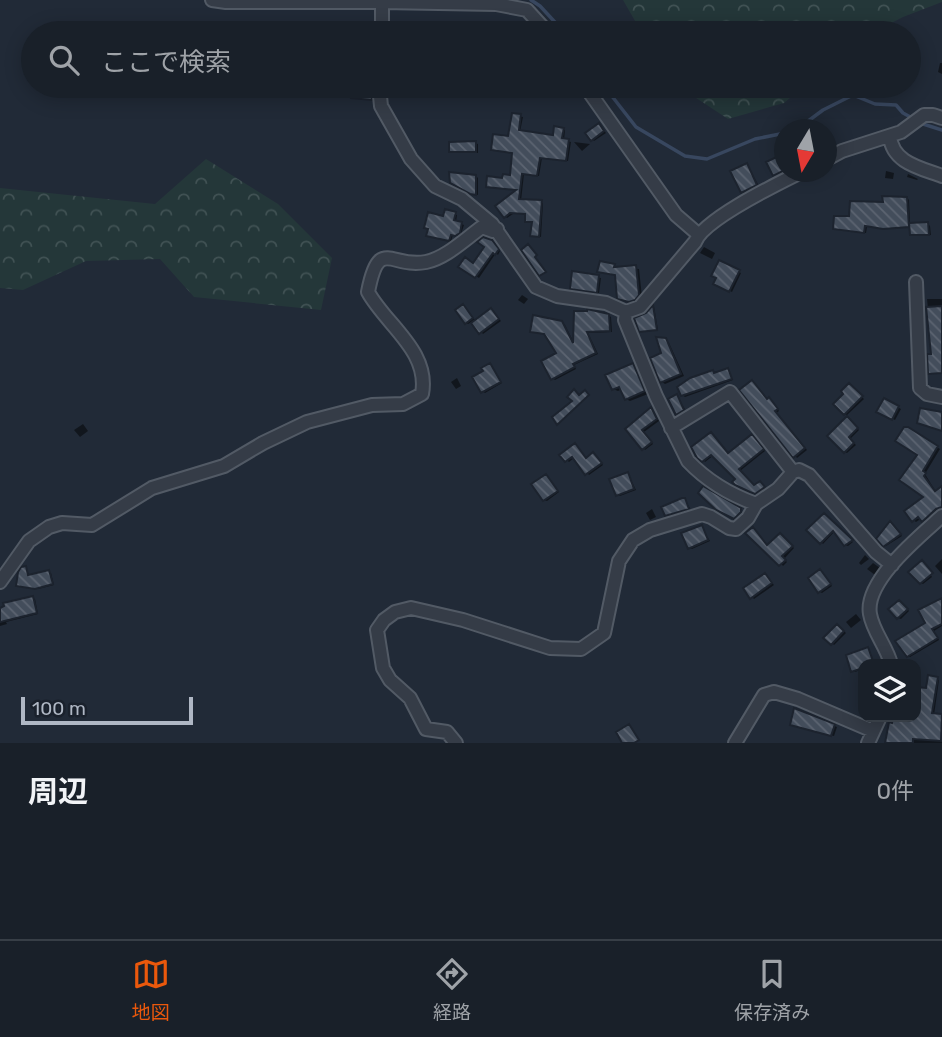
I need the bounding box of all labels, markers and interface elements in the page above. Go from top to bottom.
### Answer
search box [21,21,921,98]
icon: search [45,41,83,79]
text: ここで検索 [101,47,231,78]
north arrow [774,119,837,182]
map controls [858,659,921,722]
button: layers [858,659,921,722]
scale bar [21,694,192,726]
text: 100 m [32,697,86,720]
text: 周辺 [28,774,88,810]
text: 0件 [876,777,914,805]
tab: 地図 [132,955,170,1024]
tab: 経路 [433,955,471,1024]
tab: 保存済み [734,955,810,1024]

